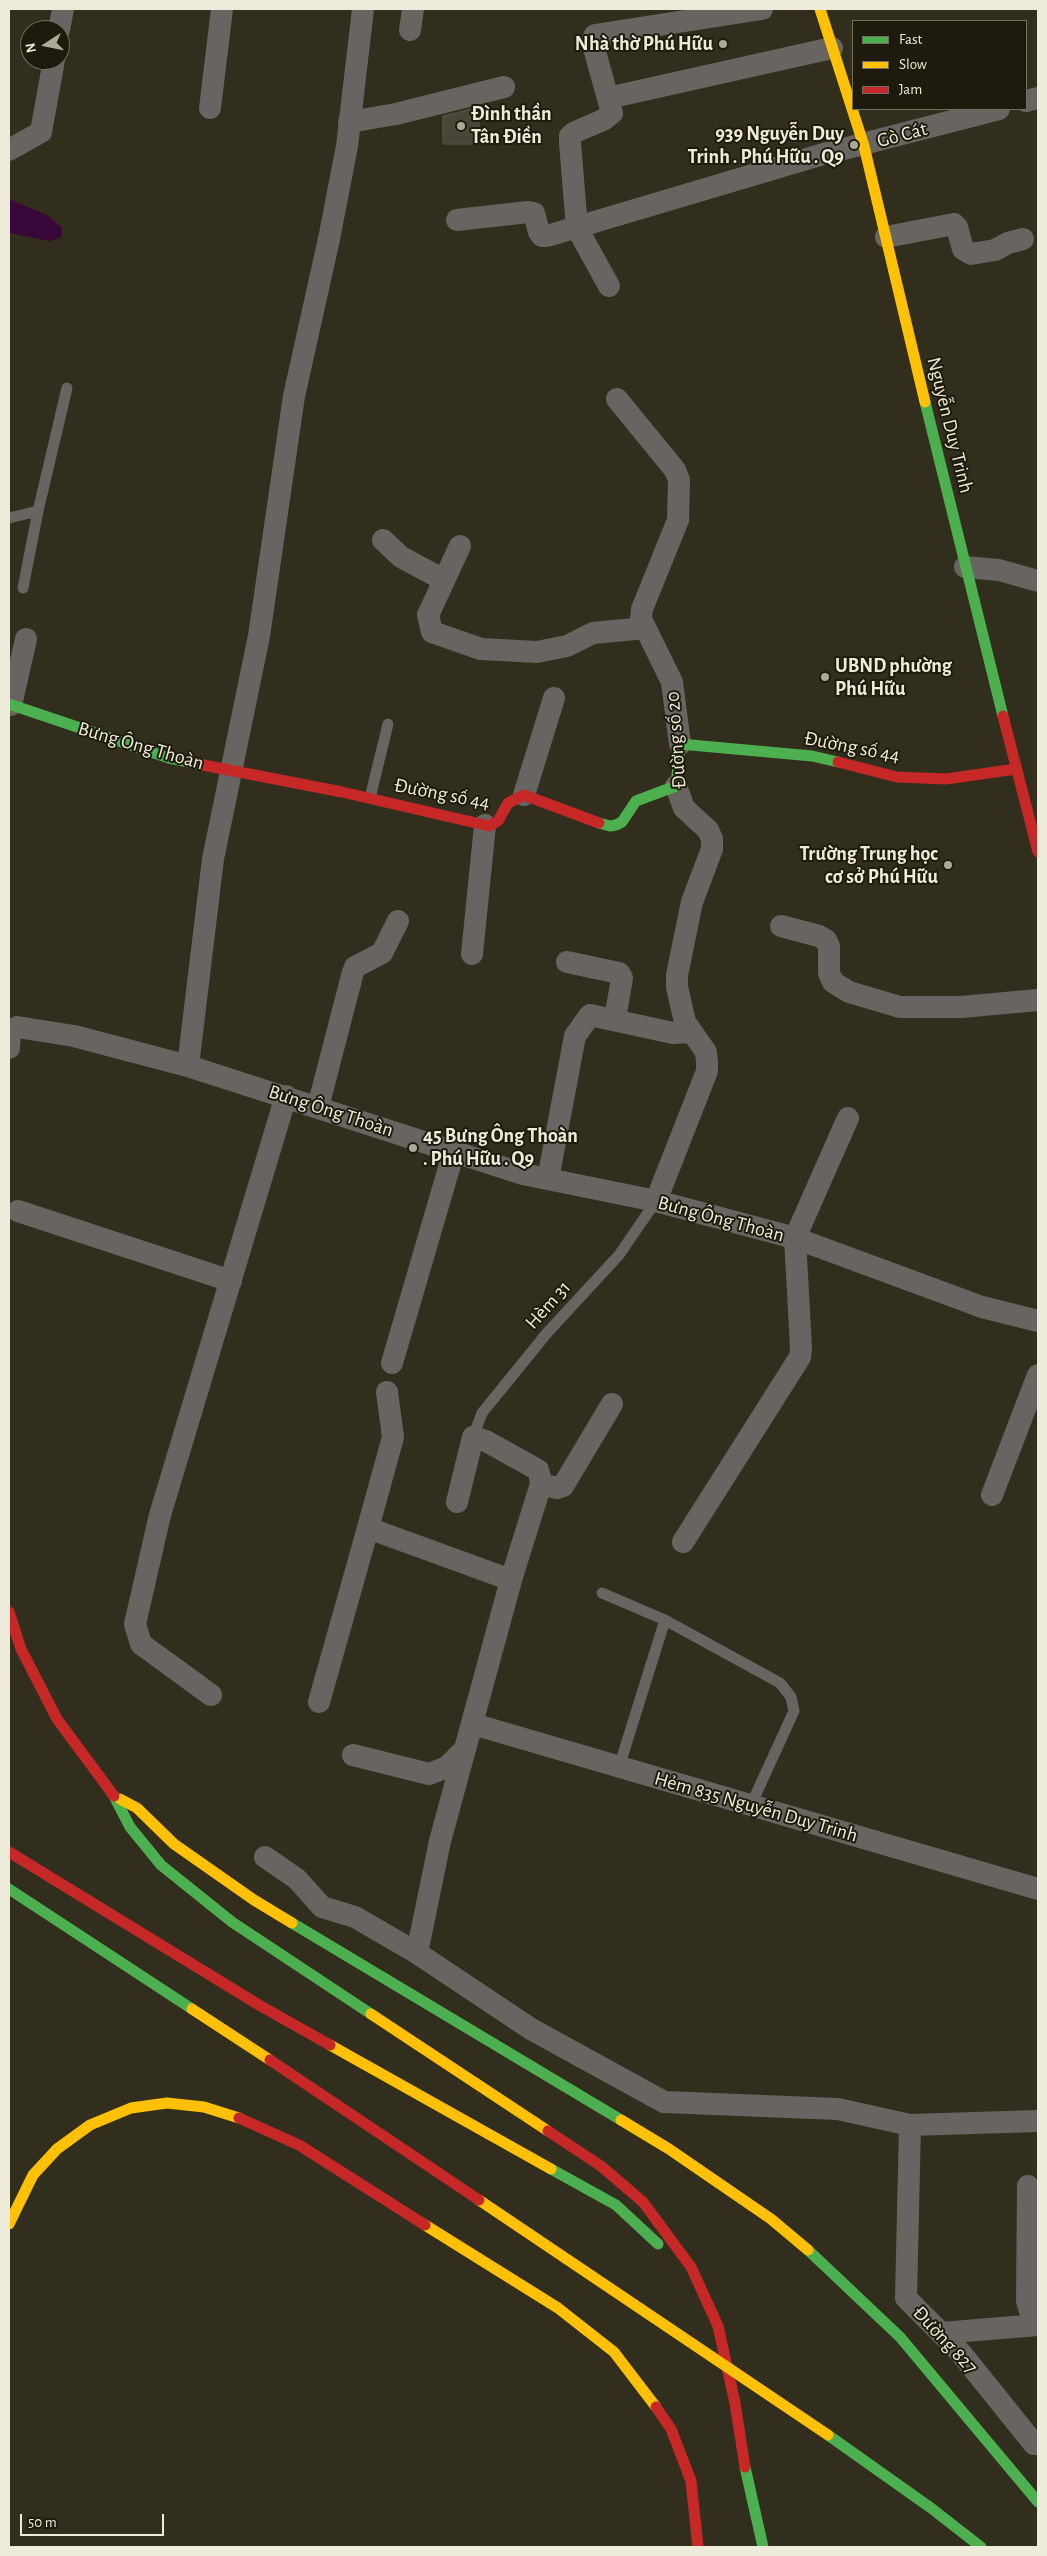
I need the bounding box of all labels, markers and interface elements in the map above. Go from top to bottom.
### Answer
north arrow [20,20,70,70]
legend [852,20,1027,110]
place label: Nhà thờ Phú Hữu [575,32,713,56]
text: Fast [899,32,922,47]
marker: Nhà thờ Phú Hữu [717,38,729,50]
text: N [23,42,39,54]
text: Slow [899,57,927,72]
text: Jam [899,82,922,97]
place label: Đình thần Tân Điền [471,102,552,149]
street label: Gò Cát [874,117,930,153]
marker: Đình thần Tân Điền [455,120,467,132]
place label: 939 Nguyễn Duy Trinh . Phú Hữu . Q9 [687,122,844,169]
marker: 939 Nguyễn Duy Trinh . Phú Hữu . Q9 [848,139,860,151]
street label: Nguyễn Duy Trinh [922,355,978,495]
place label: UBND phường Phú Hữu [835,654,952,701]
marker: UBND phường Phú Hữu [819,671,831,683]
street label: Đường số 20 [661,691,691,789]
street label: Bưng Ông Thoàn [75,717,207,775]
street label: Đường số 44 [802,726,902,768]
street label: Đường số 44 [392,773,492,815]
place label: Trường Trung học cơ sở Phú Hữu [799,842,938,889]
marker: Trường Trung học cơ sở Phú Hữu [942,859,954,871]
street label: Bưng Ông Thoàn [266,1080,396,1142]
place label: 45 Bưng Ông Thoàn . Phú Hữu . Q9 [423,1124,578,1171]
marker: 45 Bưng Ông Thoàn . Phú Hữu . Q9 [407,1142,419,1154]
street label: Bưng Ông Thoàn [655,1191,787,1247]
street label: Hèm 31 [520,1276,576,1334]
street label: Hẻm 835 Nguyễn Duy Trinh [652,1766,860,1848]
street label: Đường 827 [908,2301,982,2379]
scale bar [22,2504,166,2536]
text: 50 m [28,2515,57,2530]

